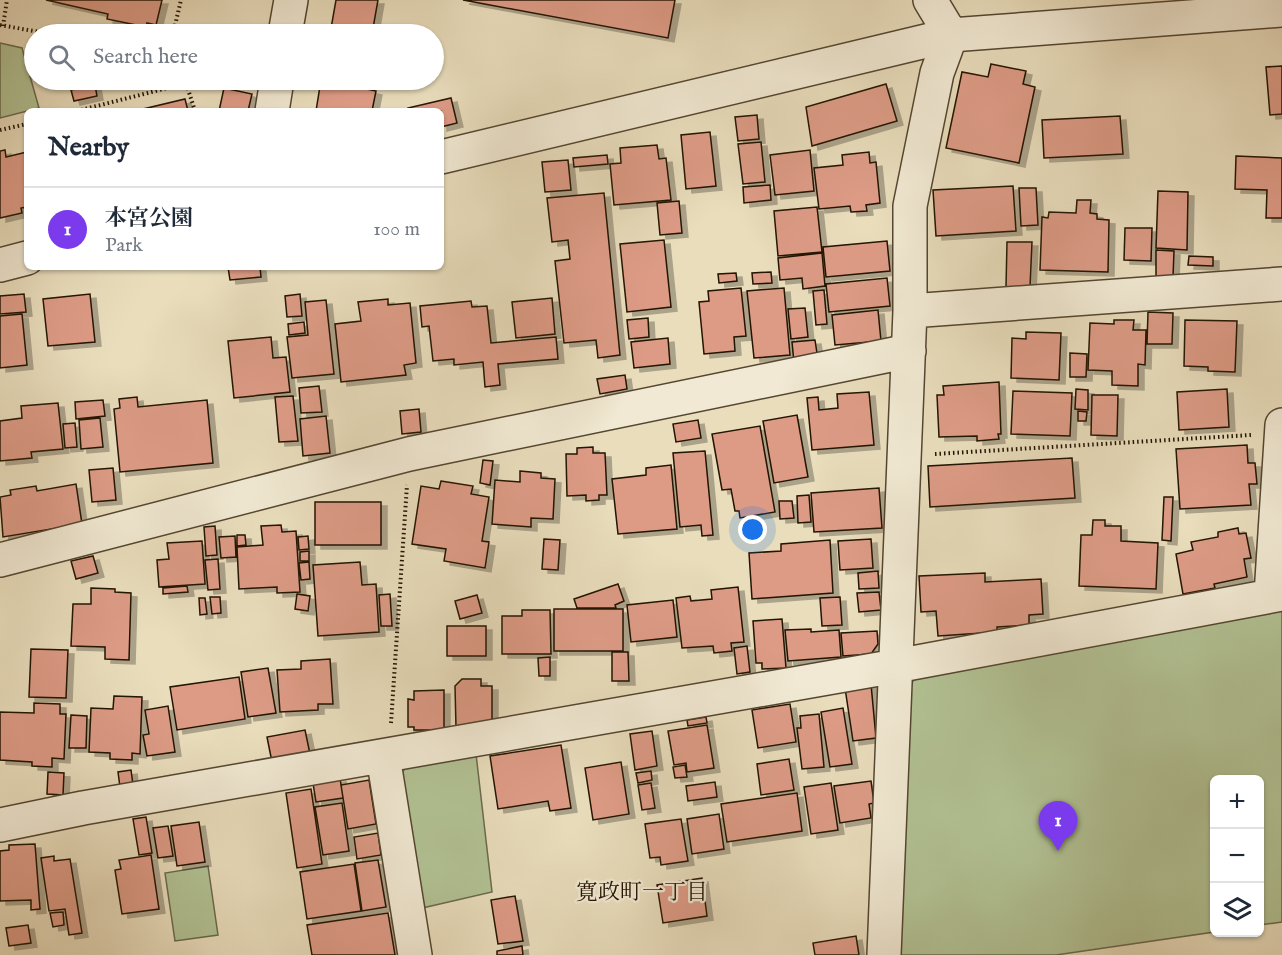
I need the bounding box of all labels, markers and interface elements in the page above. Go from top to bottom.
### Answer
search box [24,24,444,90]
icon: search [45,41,78,74]
text: Search here [93,43,198,71]
text: Nearby [48,131,129,164]
text: 本宮公園 [105,205,193,233]
text: 1 [64,217,71,242]
text: 100 m [373,217,420,242]
text: Park [105,233,143,258]
your location [738,515,767,544]
map controls [1210,775,1264,937]
button: + [1210,775,1264,829]
pin: 1 [1038,802,1078,851]
button: − [1210,829,1264,883]
district label: 寛政町一丁目 [576,879,708,907]
button: layers [1210,883,1264,937]

